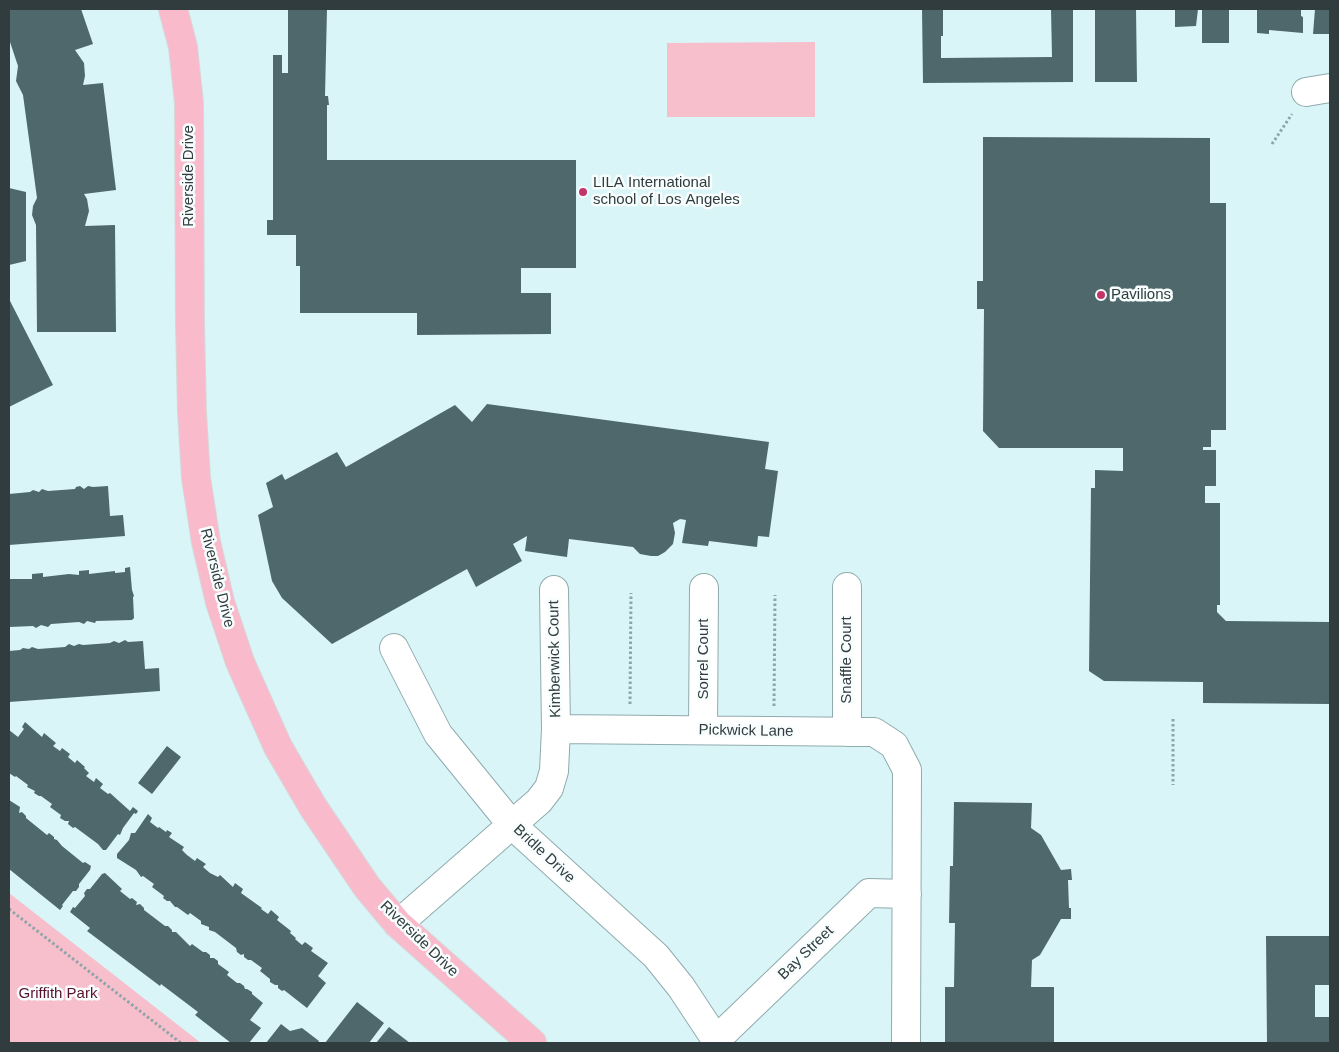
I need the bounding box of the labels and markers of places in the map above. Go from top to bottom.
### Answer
place label: LILA International school of Los Angeles [593,174,740,209]
marker: LILA International school of Los Angeles [577,186,589,198]
place label: Pavilions [1111,286,1171,304]
marker: Pavilions [1095,289,1107,301]

